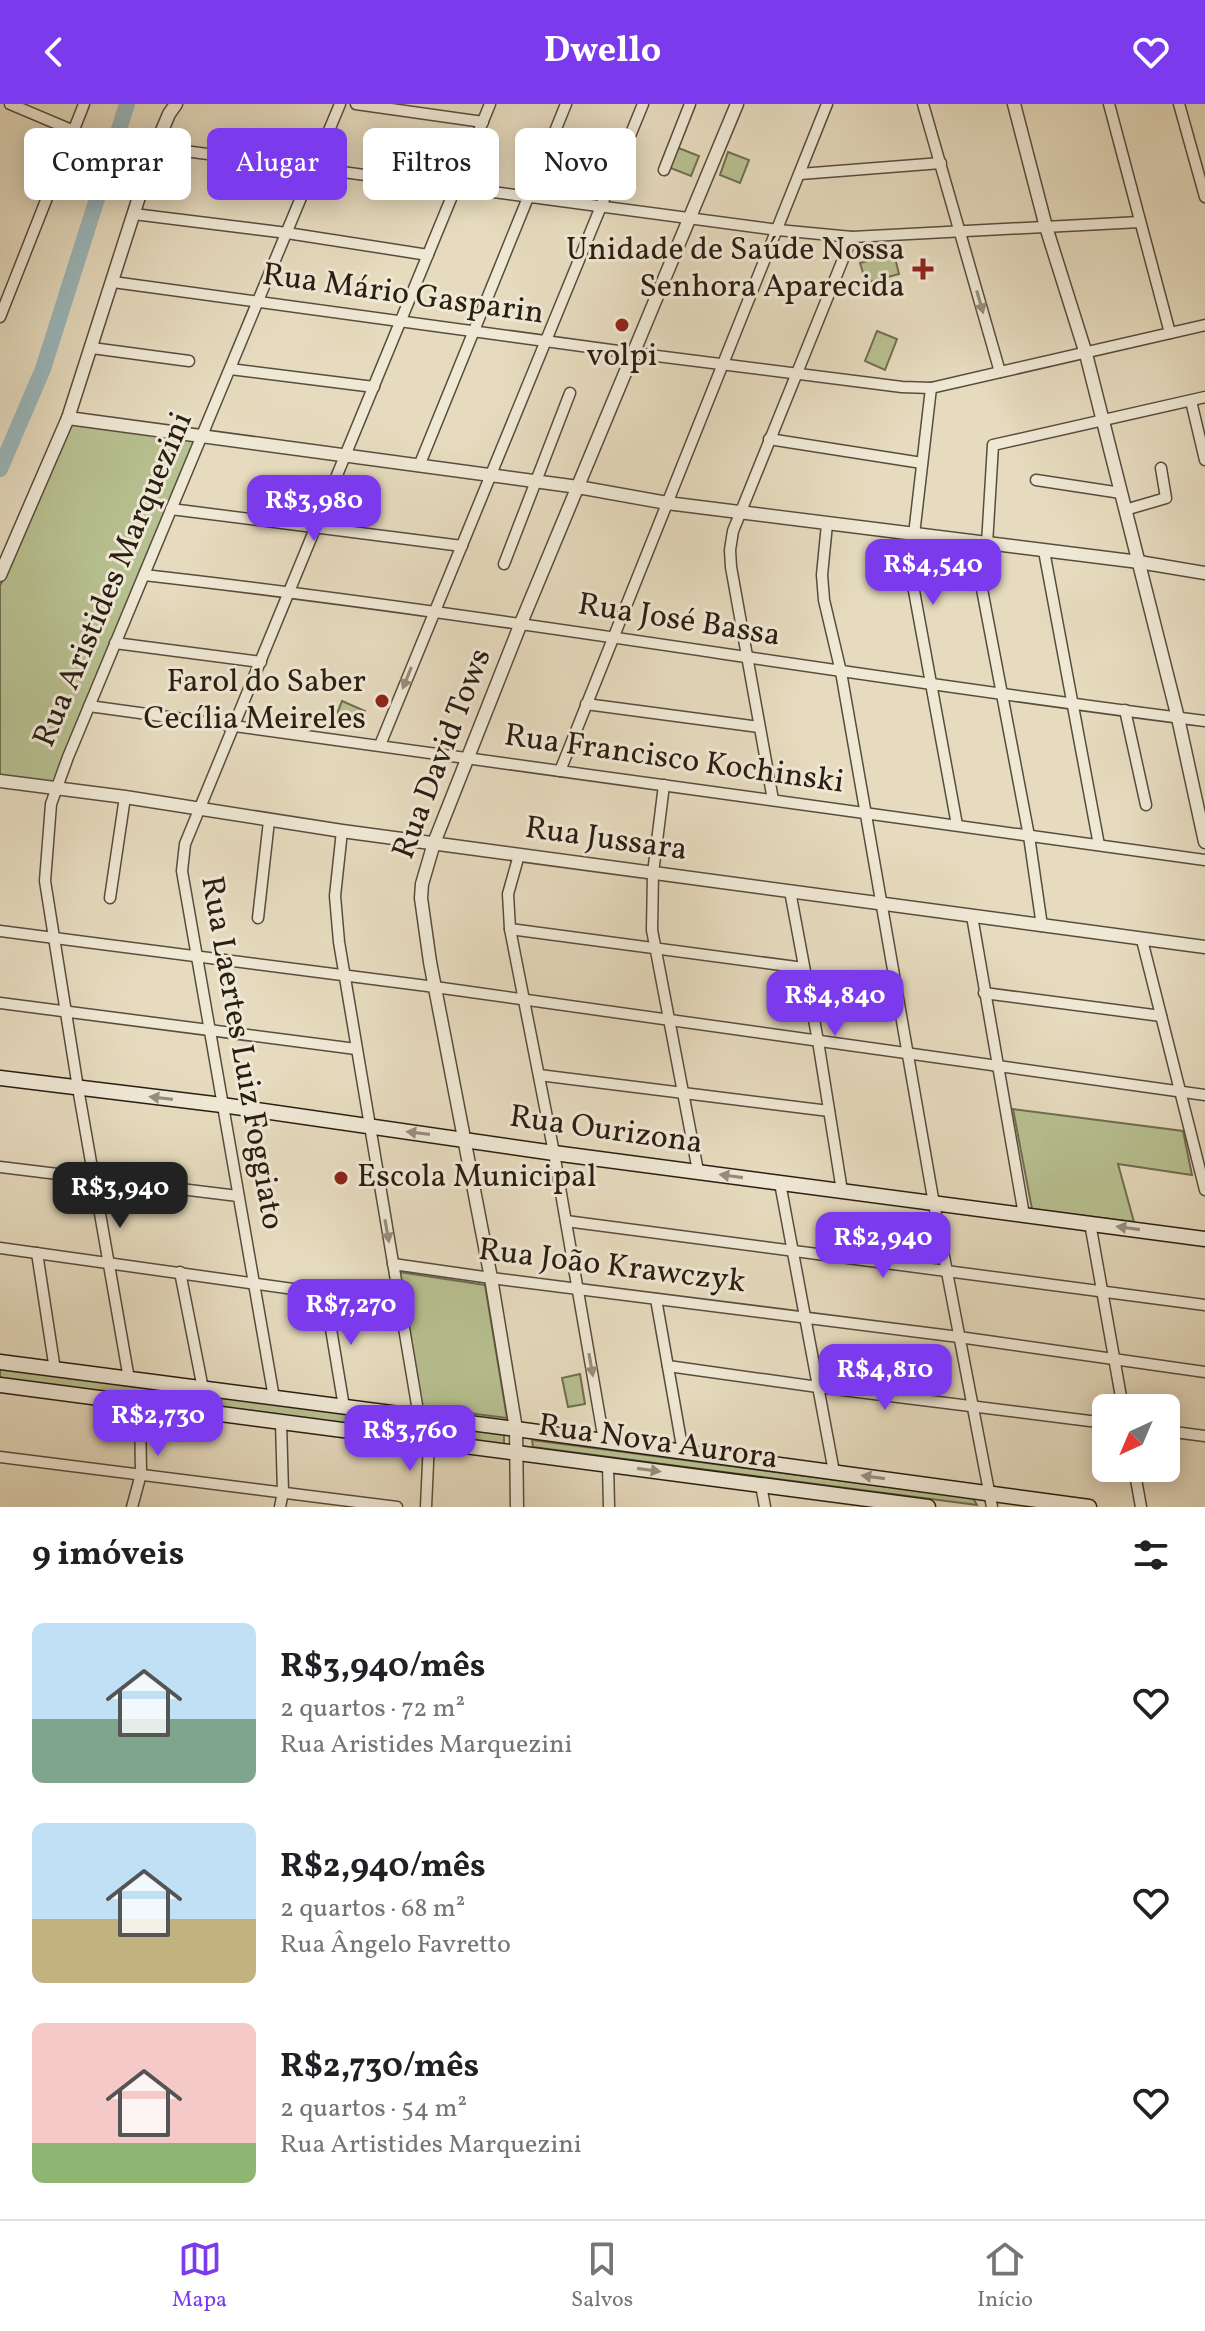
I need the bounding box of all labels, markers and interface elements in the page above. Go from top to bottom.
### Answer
text: Dwello [544,27,661,77]
icon: back [32,30,76,74]
icon: heart [1129,30,1173,74]
chip: Comprar [24,128,191,200]
chip: Alugar [207,128,347,200]
chip: Filtros [363,128,499,200]
chip: Novo [515,128,636,200]
place label: Unidade de Saúde Nossa Senhora Aparecida [566,229,905,310]
street label: Rua Mário Gasparin [259,253,547,337]
marker: Unidade de Saúde Nossa Senhora Aparecida [912,258,934,280]
one-way arrow [974,291,987,315]
marker: volpi [613,316,631,334]
place label: volpi [587,335,657,379]
street label: Rua Aristides Marquezini [23,406,205,754]
pin: R$3,980 [240,475,388,543]
text: R$3,980 [265,483,363,519]
pin: R$4,540 [859,539,1007,607]
text: R$4,540 [883,547,983,583]
street label: Rua José Bassa [575,583,783,659]
street label: Rua David Tows [383,642,503,866]
place label: Farol do Saber Cecília Meireles [144,661,366,742]
one-way arrow [401,666,414,690]
marker: Farol do Saber Cecília Meireles [373,692,391,710]
street label: Rua Francisco Kochinski [501,714,847,806]
street label: Rua Jussara [522,807,690,873]
street label: Rua Laertes Luiz Foggiato [188,873,294,1233]
pin: R$4,840 [761,970,909,1038]
text: R$4,840 [785,978,885,1014]
one-way arrow [148,1091,173,1104]
street label: Rua Ourizona [506,1096,706,1166]
one-way arrow [405,1127,430,1140]
place label: Escola Municipal [357,1156,597,1200]
pin: R$3,940 [46,1162,194,1230]
marker: Escola Municipal [332,1169,350,1187]
one-way arrow [718,1169,743,1182]
text: R$3,940 [71,1170,169,1206]
pin: R$2,940 [809,1212,957,1280]
one-way arrow [381,1219,394,1244]
text: R$2,940 [834,1220,932,1256]
one-way arrow [1115,1221,1140,1234]
street label: Rua João Krawczyk [476,1229,748,1305]
pin: R$7,270 [277,1279,425,1347]
text: R$7,270 [306,1287,396,1323]
pin: R$4,810 [811,1344,959,1412]
text: R$4,810 [837,1352,933,1388]
one-way arrow [585,1353,597,1378]
pin: R$2,730 [84,1390,232,1458]
north arrow [1092,1394,1180,1482]
map controls [1092,1394,1180,1482]
text: R$2,730 [111,1398,205,1434]
street label: Rua Nova Aurora [535,1404,781,1482]
pin: R$3,760 [336,1405,484,1473]
text: R$3,760 [362,1413,458,1449]
one-way arrow [637,1464,662,1477]
one-way arrow [860,1471,885,1484]
text: 9 imóveis [32,1532,184,1579]
icon: filters [1129,1533,1173,1577]
text: R$3,940/mês [280,1644,486,1691]
icon: home [96,1655,192,1751]
icon: heart [1129,1681,1173,1725]
text: 2 quartos · 72 m² [280,1691,465,1727]
text: Rua Aristides Marquezini [280,1727,572,1763]
text: R$2,940/mês [280,1844,486,1891]
icon: home [96,1855,192,1951]
icon: heart [1129,1881,1173,1925]
text: 2 quartos · 68 m² [280,1891,465,1927]
text: Rua Ângelo Favretto [280,1927,511,1963]
text: R$2,730/mês [280,2044,479,2091]
icon: home [96,2055,192,2151]
icon: heart [1129,2081,1173,2125]
text: 2 quartos · 54 m² [280,2091,467,2127]
text: Rua Artistides Marquezini [280,2127,582,2163]
tab: Mapa [172,2237,227,2316]
tab: Salvos [571,2237,633,2316]
tab: Início [977,2237,1033,2316]

